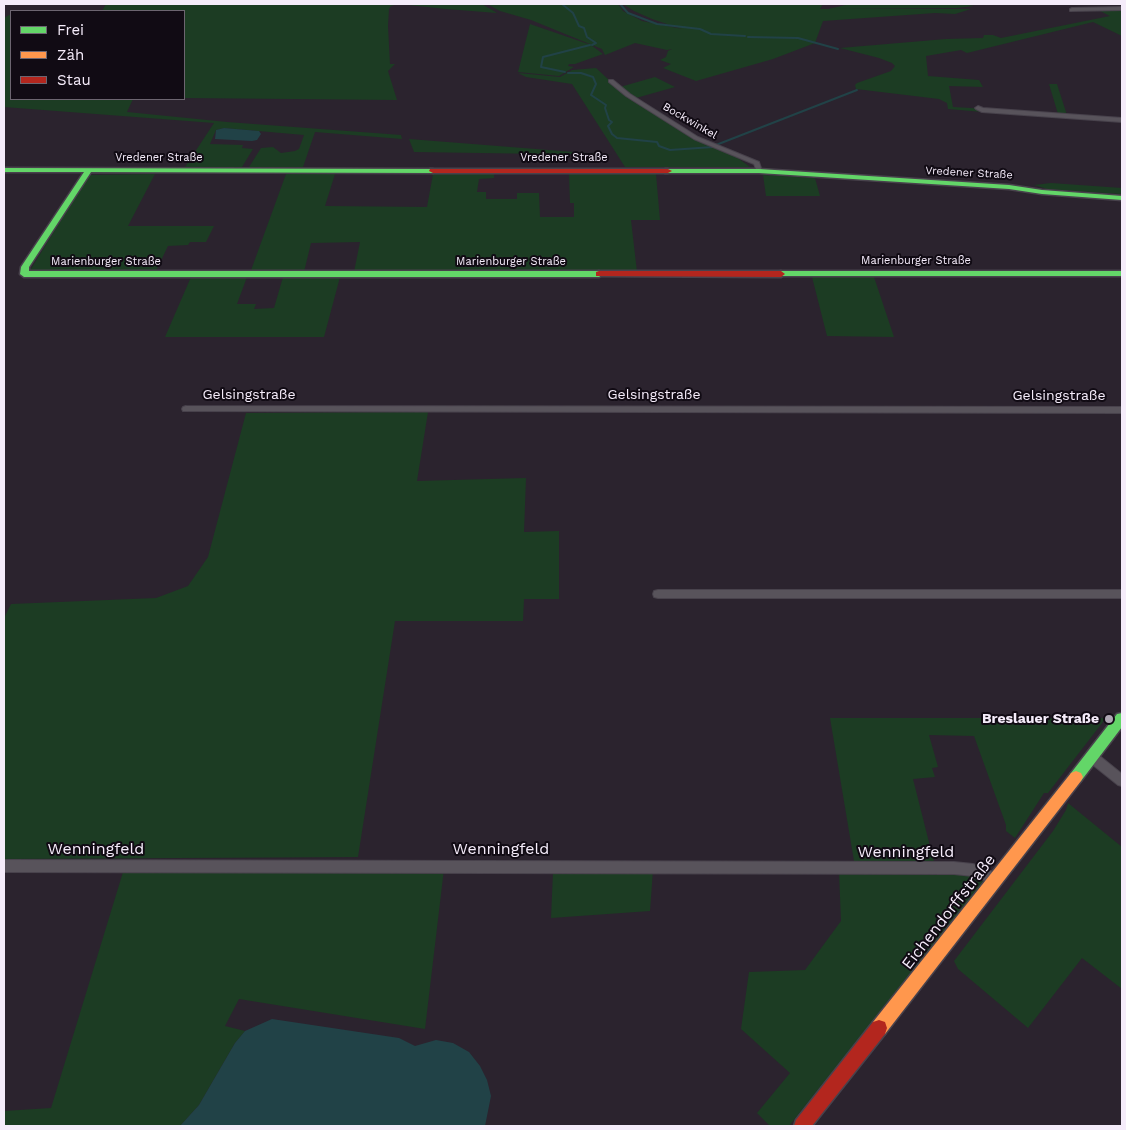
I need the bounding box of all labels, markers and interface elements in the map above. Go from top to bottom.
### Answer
legend [10,10,185,100]
text: Frei [57,21,84,39]
text: Zäh [57,46,84,64]
text: Stau [57,71,91,89]
street label: Bockwinkel [660,100,720,142]
street label: Vredener Straße [115,151,203,165]
street label: Vredener Straße [520,151,608,165]
street label: Vredener Straße [925,164,1013,182]
street label: Marienburger Straße [861,254,971,268]
street label: Marienburger Straße [51,255,161,269]
street label: Marienburger Straße [456,255,566,269]
street label: Gelsingstraße [202,387,296,403]
street label: Gelsingstraße [607,387,701,403]
street label: Gelsingstraße [1012,388,1106,404]
place label: Breslauer Straße [982,711,1099,727]
marker: Breslauer Straße [1103,713,1115,725]
street label: Wenningfeld [48,839,144,859]
street label: Wenningfeld [453,839,549,859]
street label: Wenningfeld [858,842,954,862]
street label: Eichendorffstraße [898,851,1000,973]

